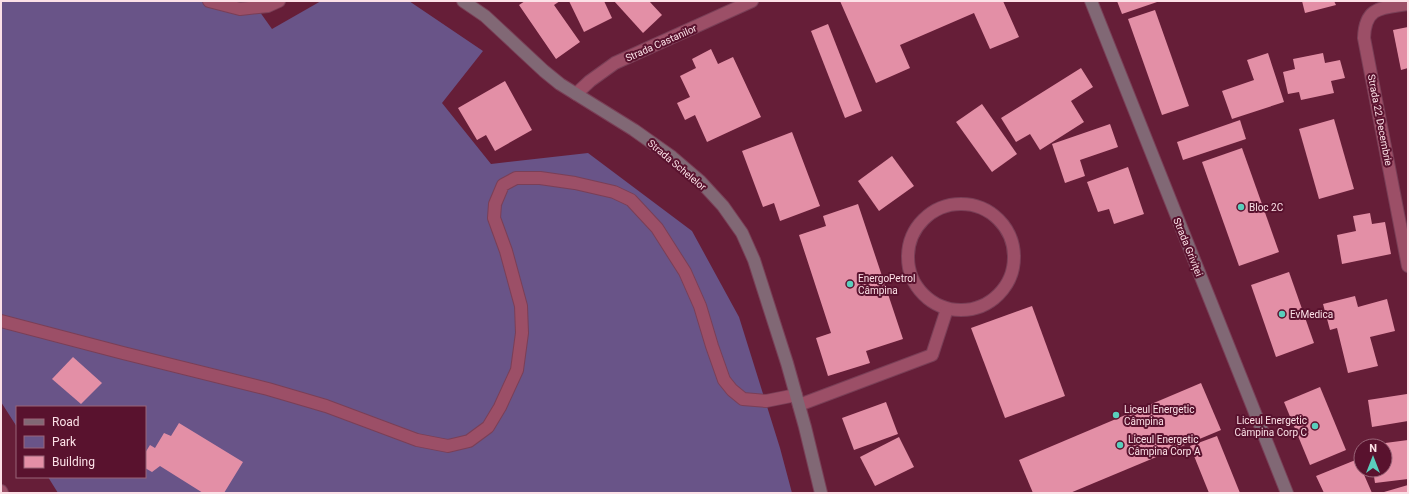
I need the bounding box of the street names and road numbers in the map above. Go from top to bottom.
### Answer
street label: Strada Castanilor [624,22,699,64]
street label: Strada 22 Decembrie [1366,73,1394,167]
street label: Strada Schelelor [646,137,709,193]
street label: Strada Griviței [1170,216,1205,278]

